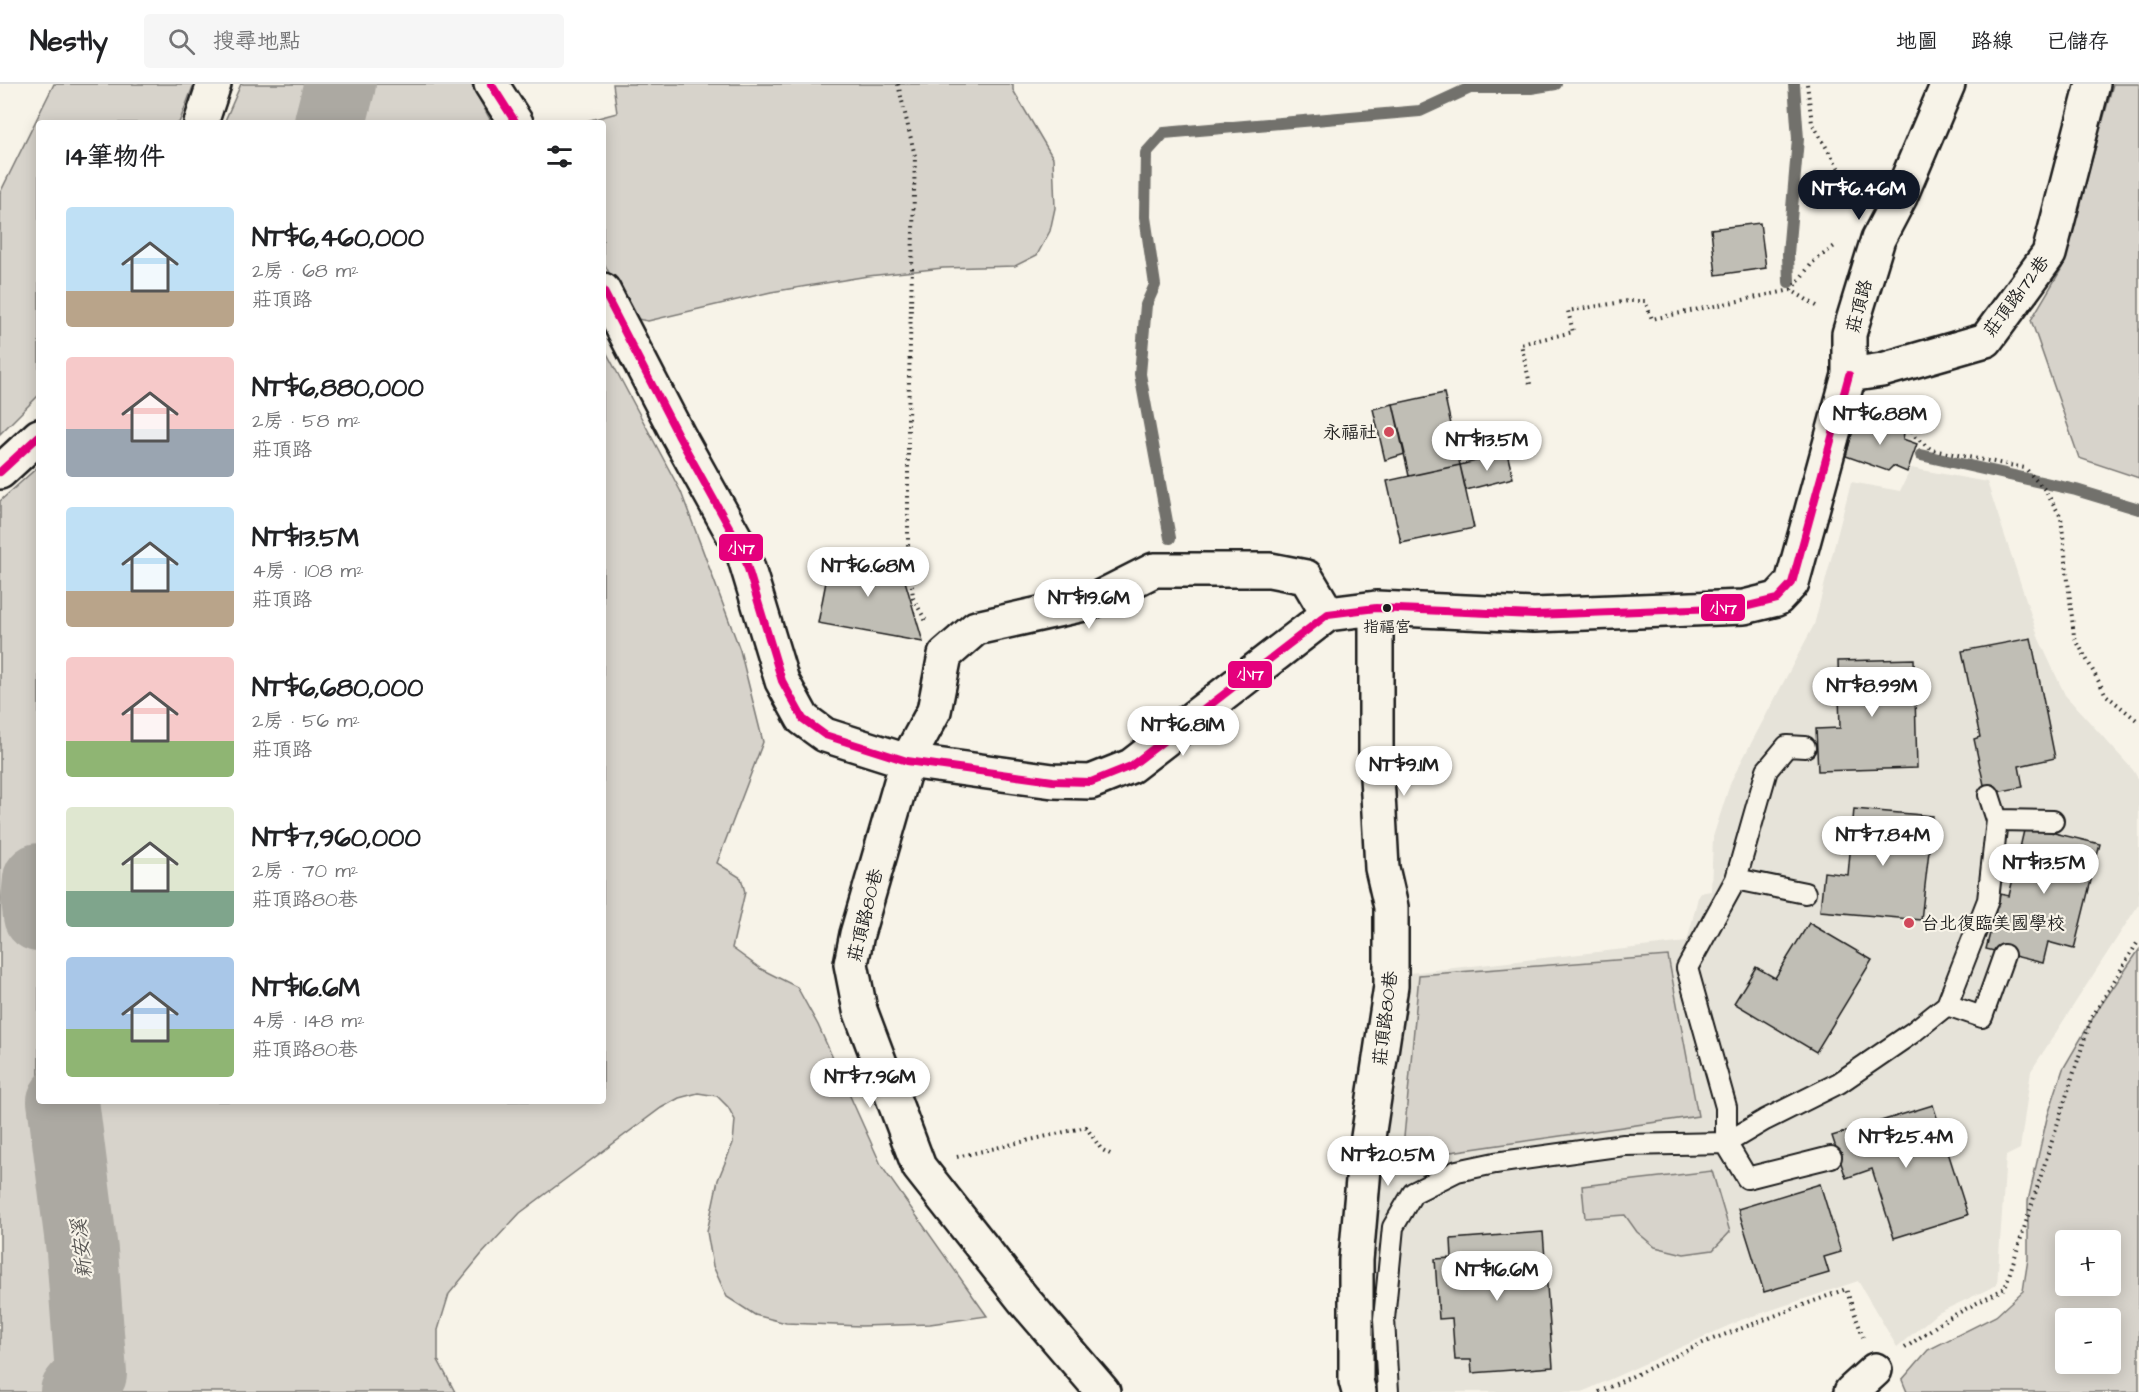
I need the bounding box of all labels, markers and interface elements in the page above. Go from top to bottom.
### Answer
search box [144,14,564,68]
text: Nestly [30,22,108,61]
icon: search [165,25,198,58]
text: 搜尋地點 [213,26,301,57]
text: 地圖 [1896,27,1938,56]
text: 路線 [1971,27,2013,56]
text: 已儲存 [2046,27,2109,56]
text: 14筆物件 [66,139,165,175]
icon: filters [543,140,576,173]
pin: NT$6.46M [1797,170,1921,221]
text: NT$6.46M [1812,175,1906,203]
text: NT$6,460,000 [252,220,424,256]
icon: home [114,231,186,303]
street label: 莊頂路172巷 [1978,251,2055,342]
text: 2房 · 68 m² [252,257,359,285]
street label: 莊頂路 [1840,277,1879,335]
text: 莊頂路 [252,286,312,314]
text: NT$6,880,000 [252,370,424,406]
icon: home [114,381,186,453]
pin: NT$6.88M [1818,395,1942,446]
text: NT$6.88M [1833,400,1927,428]
text: 2房 · 58 m² [252,407,360,435]
place label: 永福社 [1323,420,1377,445]
pin: NT$13.5M [1425,421,1549,472]
marker: 永福社 [1382,425,1396,439]
text: NT$13.5M [1446,426,1528,454]
text: 莊頂路 [252,436,312,464]
text: NT$13.5M [252,520,359,556]
icon: home [114,531,186,603]
line badge: 小17 [718,533,764,562]
text: 小17 [727,538,755,560]
pin: NT$6.68M [806,547,930,598]
text: NT$6.68M [821,552,915,580]
text: 4房 · 108 m² [252,557,364,585]
pin: NT$19.6M [1027,579,1151,630]
text: NT$19.6M [1048,584,1130,612]
text: 莊頂路 [252,586,312,614]
line badge: 小17 [1700,593,1746,622]
text: 小17 [1709,598,1737,620]
marker: 指福宮 [1381,602,1393,614]
place label: 指福宮 [1363,616,1411,638]
line badge: 小17 [1227,660,1273,689]
text: 小17 [1236,664,1264,686]
pin: NT$8.99M [1810,667,1934,718]
text: NT$6,680,000 [252,670,423,706]
text: NT$8.99M [1826,672,1918,700]
icon: home [114,681,186,753]
pin: NT$6.81M [1121,706,1245,757]
text: 2房 · 56 m² [252,707,360,735]
text: NT$6.81M [1141,711,1225,739]
text: 莊頂路 [252,736,312,764]
pin: NT$9.1M [1349,746,1459,797]
text: NT$9.1M [1369,751,1439,779]
pin: NT$7.84M [1821,816,1945,867]
text: NT$7,960,000 [252,820,421,856]
text: NT$7.84M [1836,821,1930,849]
icon: home [114,831,186,903]
pin: NT$13.5M [1982,844,2106,895]
text: NT$13.5M [2003,849,2085,877]
text: 2房 · 70 m² [252,857,358,885]
street label: 莊頂路80巷 [842,866,889,964]
text: 莊頂路80巷 [252,886,358,914]
place label: 台北復臨美國學校 [1921,911,2065,936]
marker: 台北復臨美國學校 [1902,916,1916,930]
street label: 莊頂路80巷 [1367,969,1404,1067]
text: NT$16.6M [252,970,360,1006]
icon: home [114,981,186,1053]
text: 4房 · 148 m² [252,1007,365,1035]
text: 莊頂路80巷 [252,1036,358,1064]
pin: NT$7.96M [808,1058,932,1109]
text: NT$7.96M [824,1063,916,1091]
pin: NT$25.4M [1844,1118,1968,1169]
text: NT$25.4M [1859,1123,1953,1151]
pin: NT$20.5M [1326,1136,1450,1187]
text: NT$20.5M [1341,1141,1435,1169]
water label: 新安溪 [65,1217,99,1280]
map controls [2055,1230,2121,1374]
button: + [2055,1230,2121,1296]
pin: NT$16.6M [1435,1251,1559,1302]
text: NT$16.6M [1455,1256,1539,1284]
button: − [2055,1308,2121,1374]

